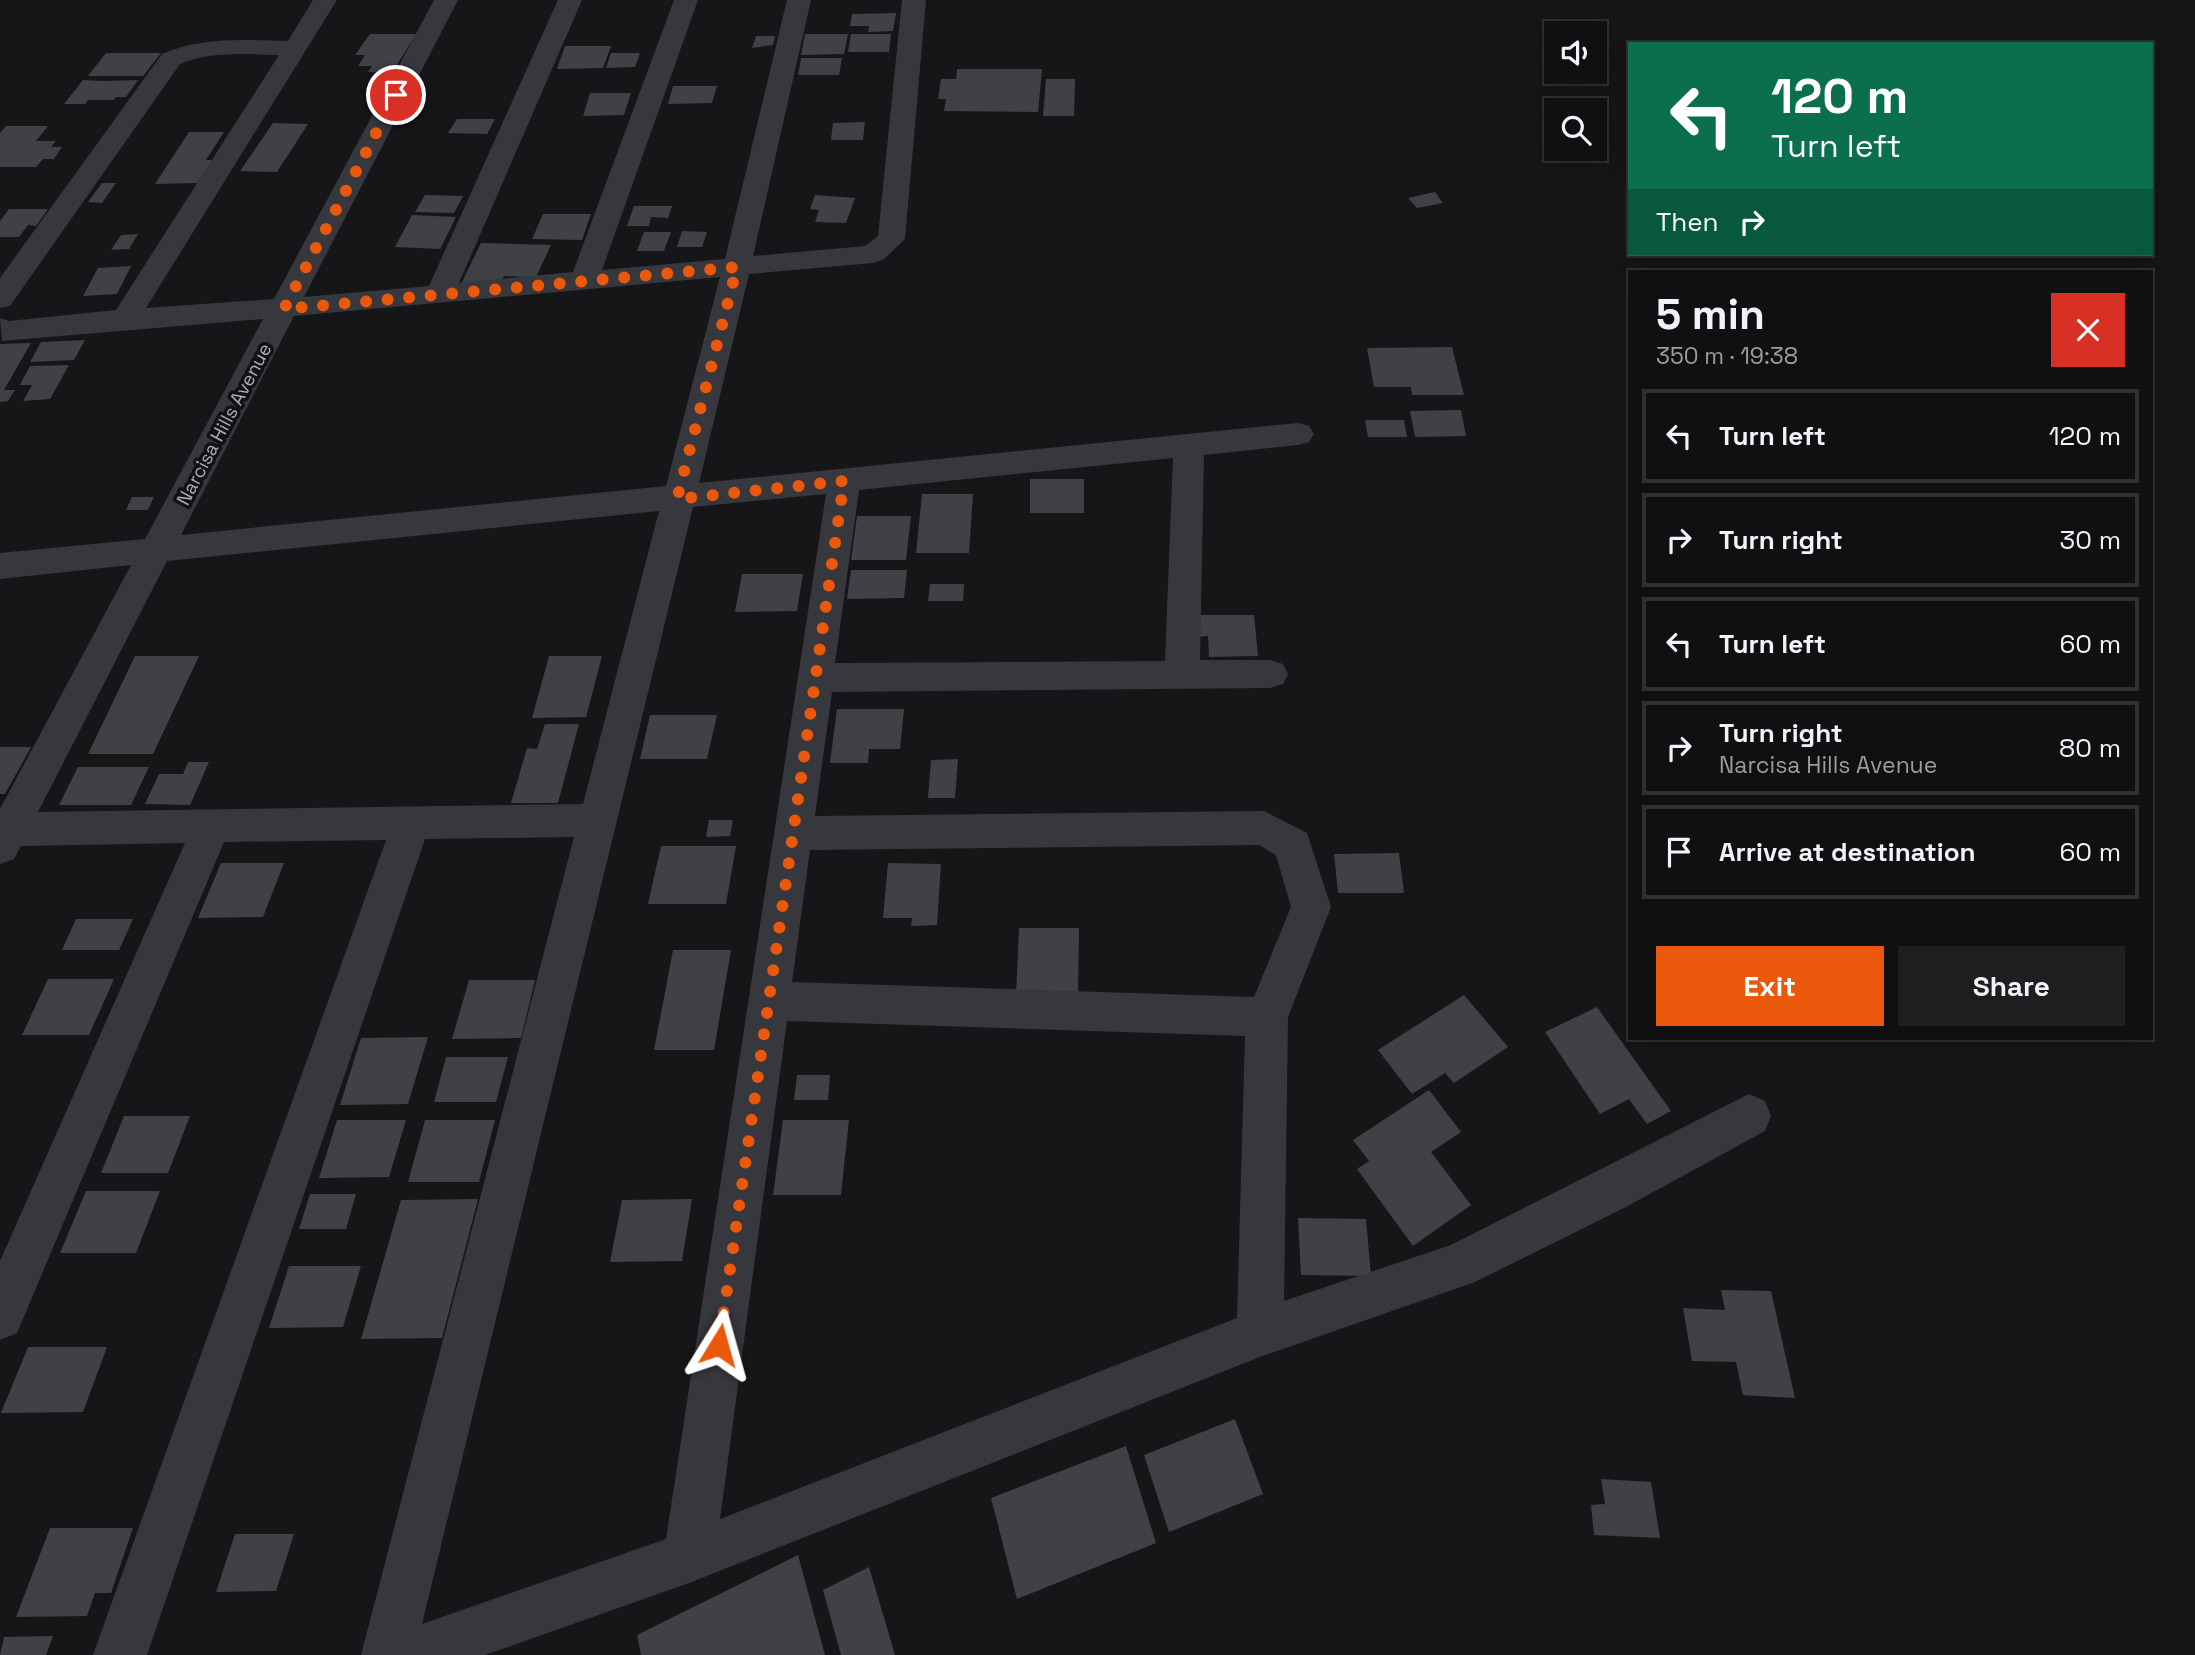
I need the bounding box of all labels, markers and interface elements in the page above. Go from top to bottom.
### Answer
map controls [1544,21,1607,161]
button: sound [1544,21,1607,84]
pin [366,65,426,125]
text: 120 m [1771,65,1908,127]
icon: left [1656,70,1747,161]
icon: arrive [377,76,415,114]
button: search [1544,98,1607,161]
text: Turn left [1771,126,1901,166]
icon: right [1733,203,1771,241]
text: Then [1656,205,1719,239]
text: 5 min [1656,288,1765,341]
button: close [2051,293,2125,367]
street label: Narcisa Hills Avenue [171,339,277,509]
text: 350 m · 19:38 [1656,341,1798,371]
icon: left [1660,417,1698,455]
text: Turn left [1719,419,1826,453]
text: 120 m [2049,419,2121,453]
icon: right [1660,521,1698,559]
text: Turn right [1719,523,1843,557]
text: 30 m [2060,523,2121,557]
icon: left [1660,625,1698,663]
text: Turn left [1719,627,1826,661]
text: 60 m [2059,627,2121,661]
text: Turn right [1719,716,1843,750]
icon: right [1660,729,1698,767]
text: 80 m [2059,731,2121,765]
text: Narcisa Hills Avenue [1719,750,1937,780]
icon: arrive [1660,833,1698,871]
text: Arrive at destination [1719,835,1976,869]
text: 60 m [2059,835,2121,869]
button: Exit [1656,946,1884,1026]
button: Share [1898,946,2125,1026]
position arrow [682,1308,756,1382]

